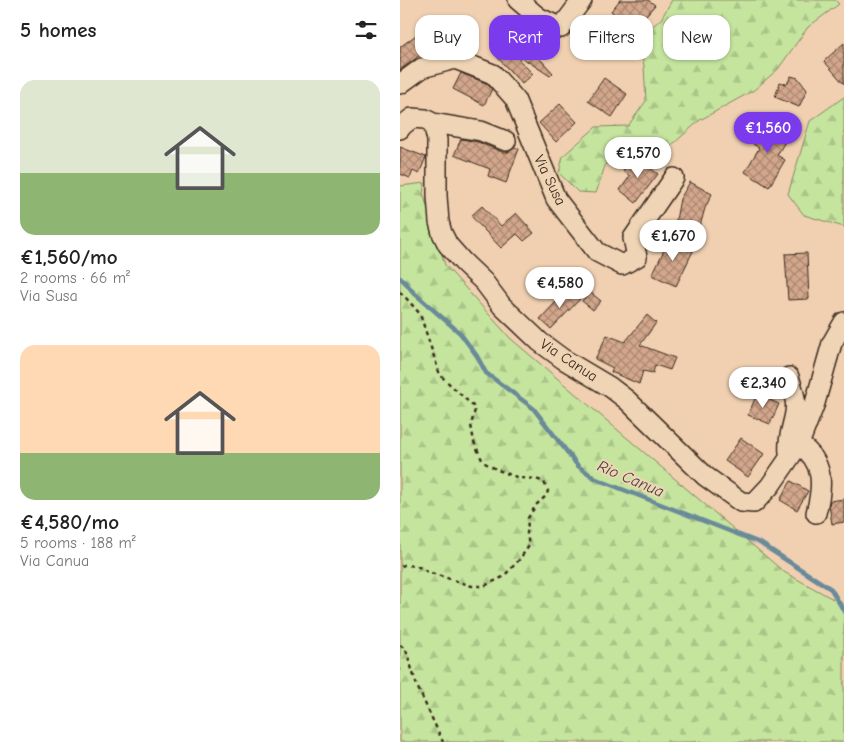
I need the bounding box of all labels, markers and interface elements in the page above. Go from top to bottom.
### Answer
chip: Buy [415,15,479,60]
chip: Rent [489,15,560,60]
chip: Filters [570,15,653,60]
chip: New [663,15,730,60]
icon: filters [352,16,380,44]
text: 5 homes [20,18,97,42]
pin: €1,560 [727,112,809,154]
icon: home [155,113,245,203]
text: €1,560 [745,119,791,137]
pin: €1,570 [597,136,679,179]
text: €1,570 [615,144,661,162]
street label: Via Susa [530,152,570,208]
pin: €1,670 [632,220,714,262]
text: €1,670 [650,227,696,245]
text: €1,560/mo [20,245,118,269]
pin: €4,580 [519,266,601,309]
text: 2 rooms · 66 m² [20,269,130,287]
text: €4,580 [536,274,584,292]
text: Via Susa [20,287,78,305]
street label: Via Canua [537,335,601,385]
pin: €2,340 [722,366,804,409]
text: €2,340 [740,374,786,392]
icon: home [155,378,245,468]
water label: Rio Canua [595,457,667,501]
text: €4,580/mo [20,510,119,534]
text: 5 rooms · 188 m² [20,534,136,552]
text: Via Canua [20,552,89,570]

